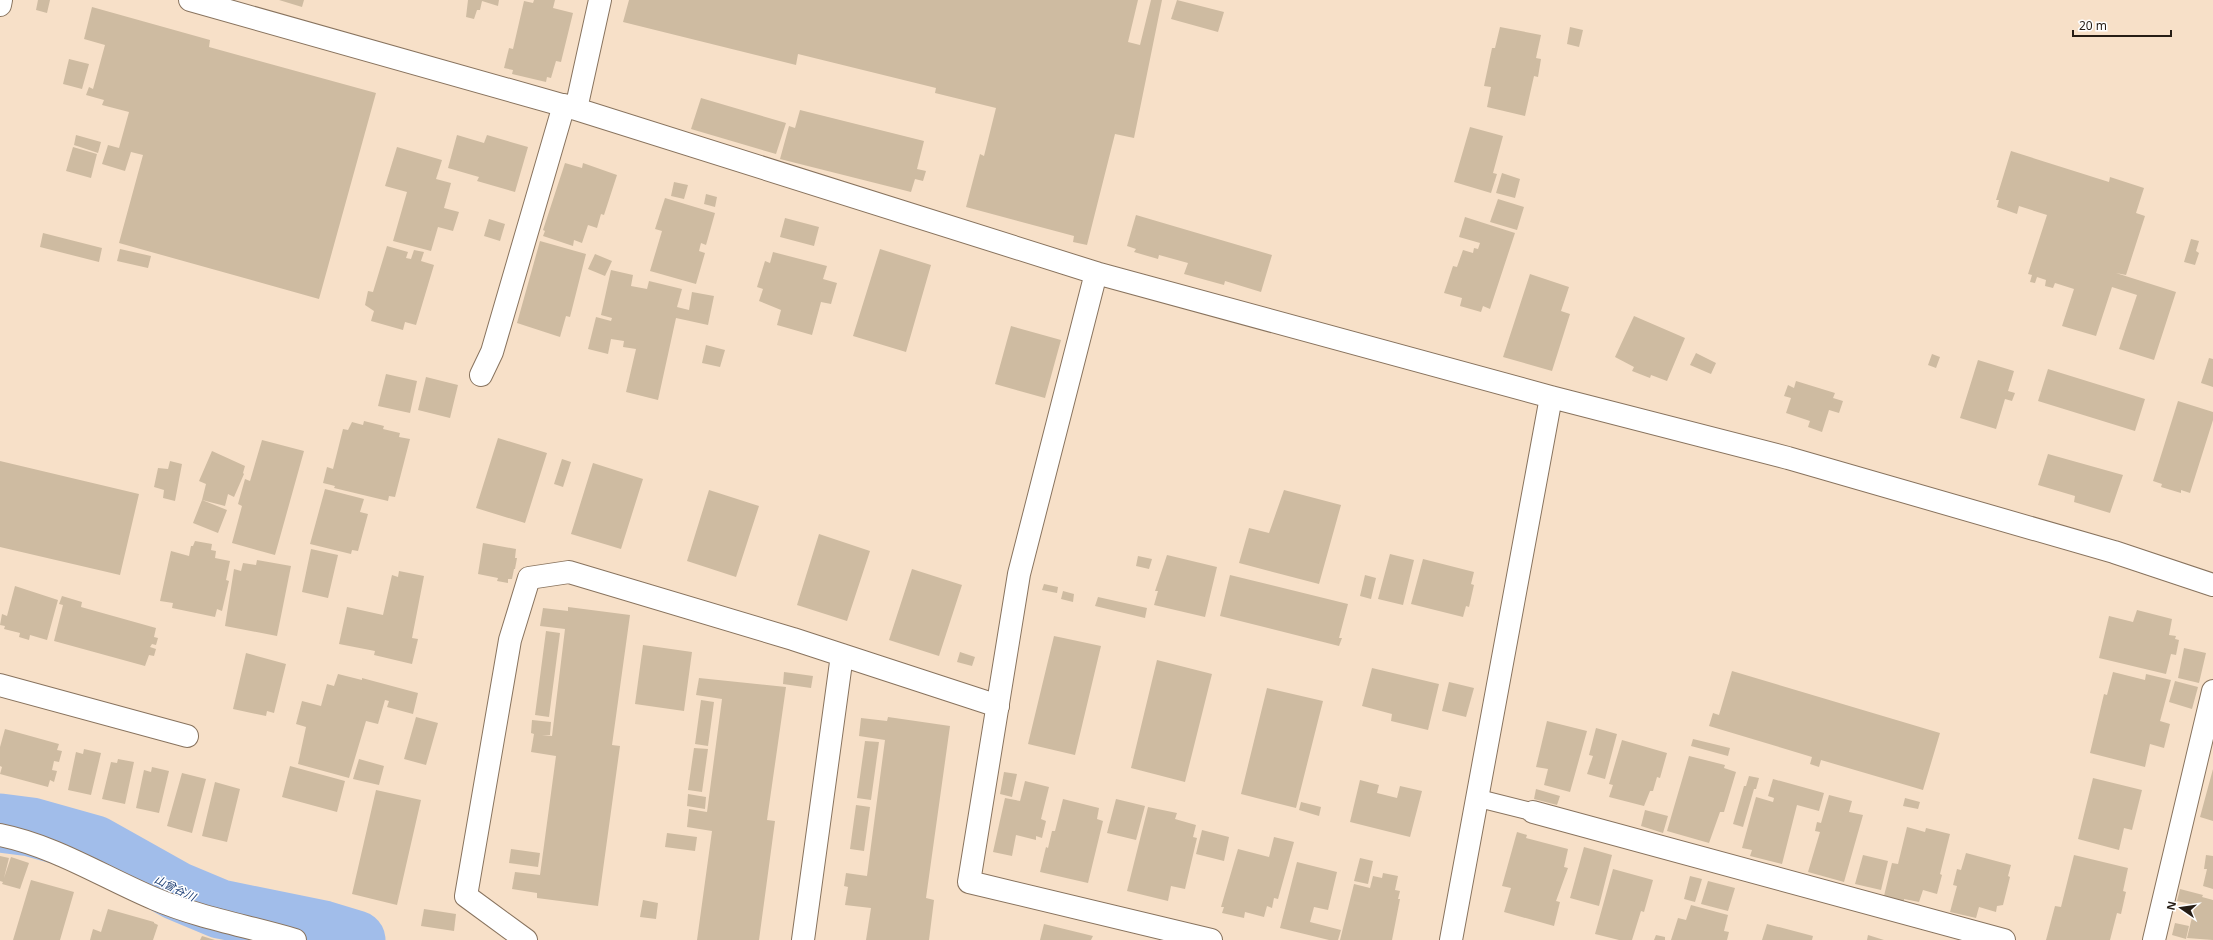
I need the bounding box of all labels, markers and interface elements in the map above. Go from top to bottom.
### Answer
scale bar [2073,12,2171,38]
text: 20 m [2079,17,2107,34]
water label: 山曾谷川 [152,871,199,904]
north arrow [2161,888,2201,928]
text: N [2162,900,2179,912]

